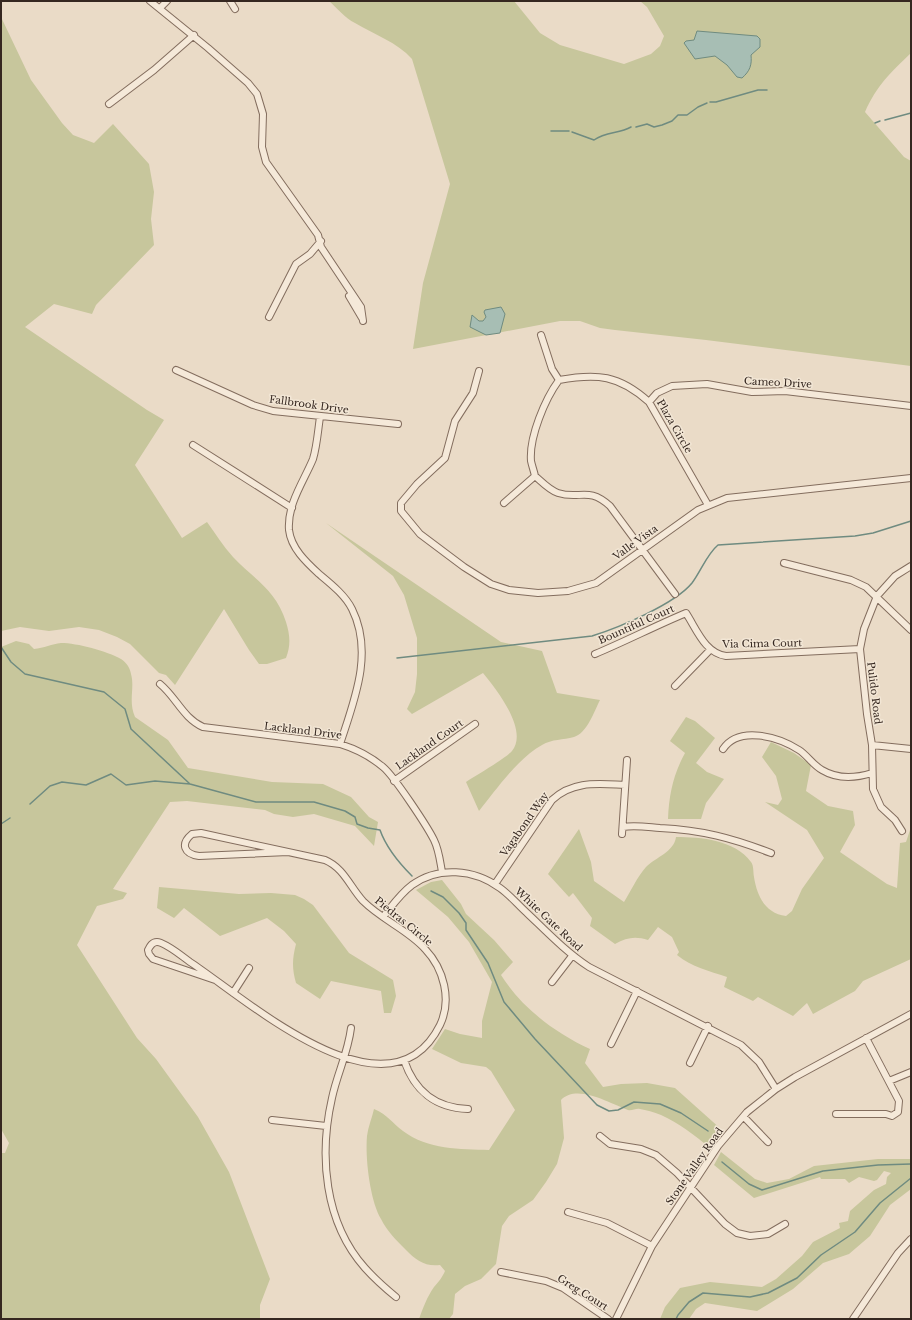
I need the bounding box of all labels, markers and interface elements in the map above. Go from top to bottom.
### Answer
street label: Cameo Drive [744,374,813,391]
street label: Fallbrook Drive [268,392,350,417]
street label: Plaza Circle [654,397,695,456]
street label: Valle Vista [610,522,661,564]
street label: Bountiful Court [596,602,676,647]
street label: Via Cima Court [721,636,802,651]
street label: Pulido Road [864,661,885,725]
street label: Lackland Court [393,716,466,773]
street label: Lackland Drive [263,719,343,742]
street label: Vagabond Way [497,789,552,860]
street label: White Gate Road [511,884,585,954]
street label: Piedras Circle [372,894,436,949]
street label: Stone Valley Road [663,1125,726,1208]
street label: Greg Court [555,1272,611,1313]

